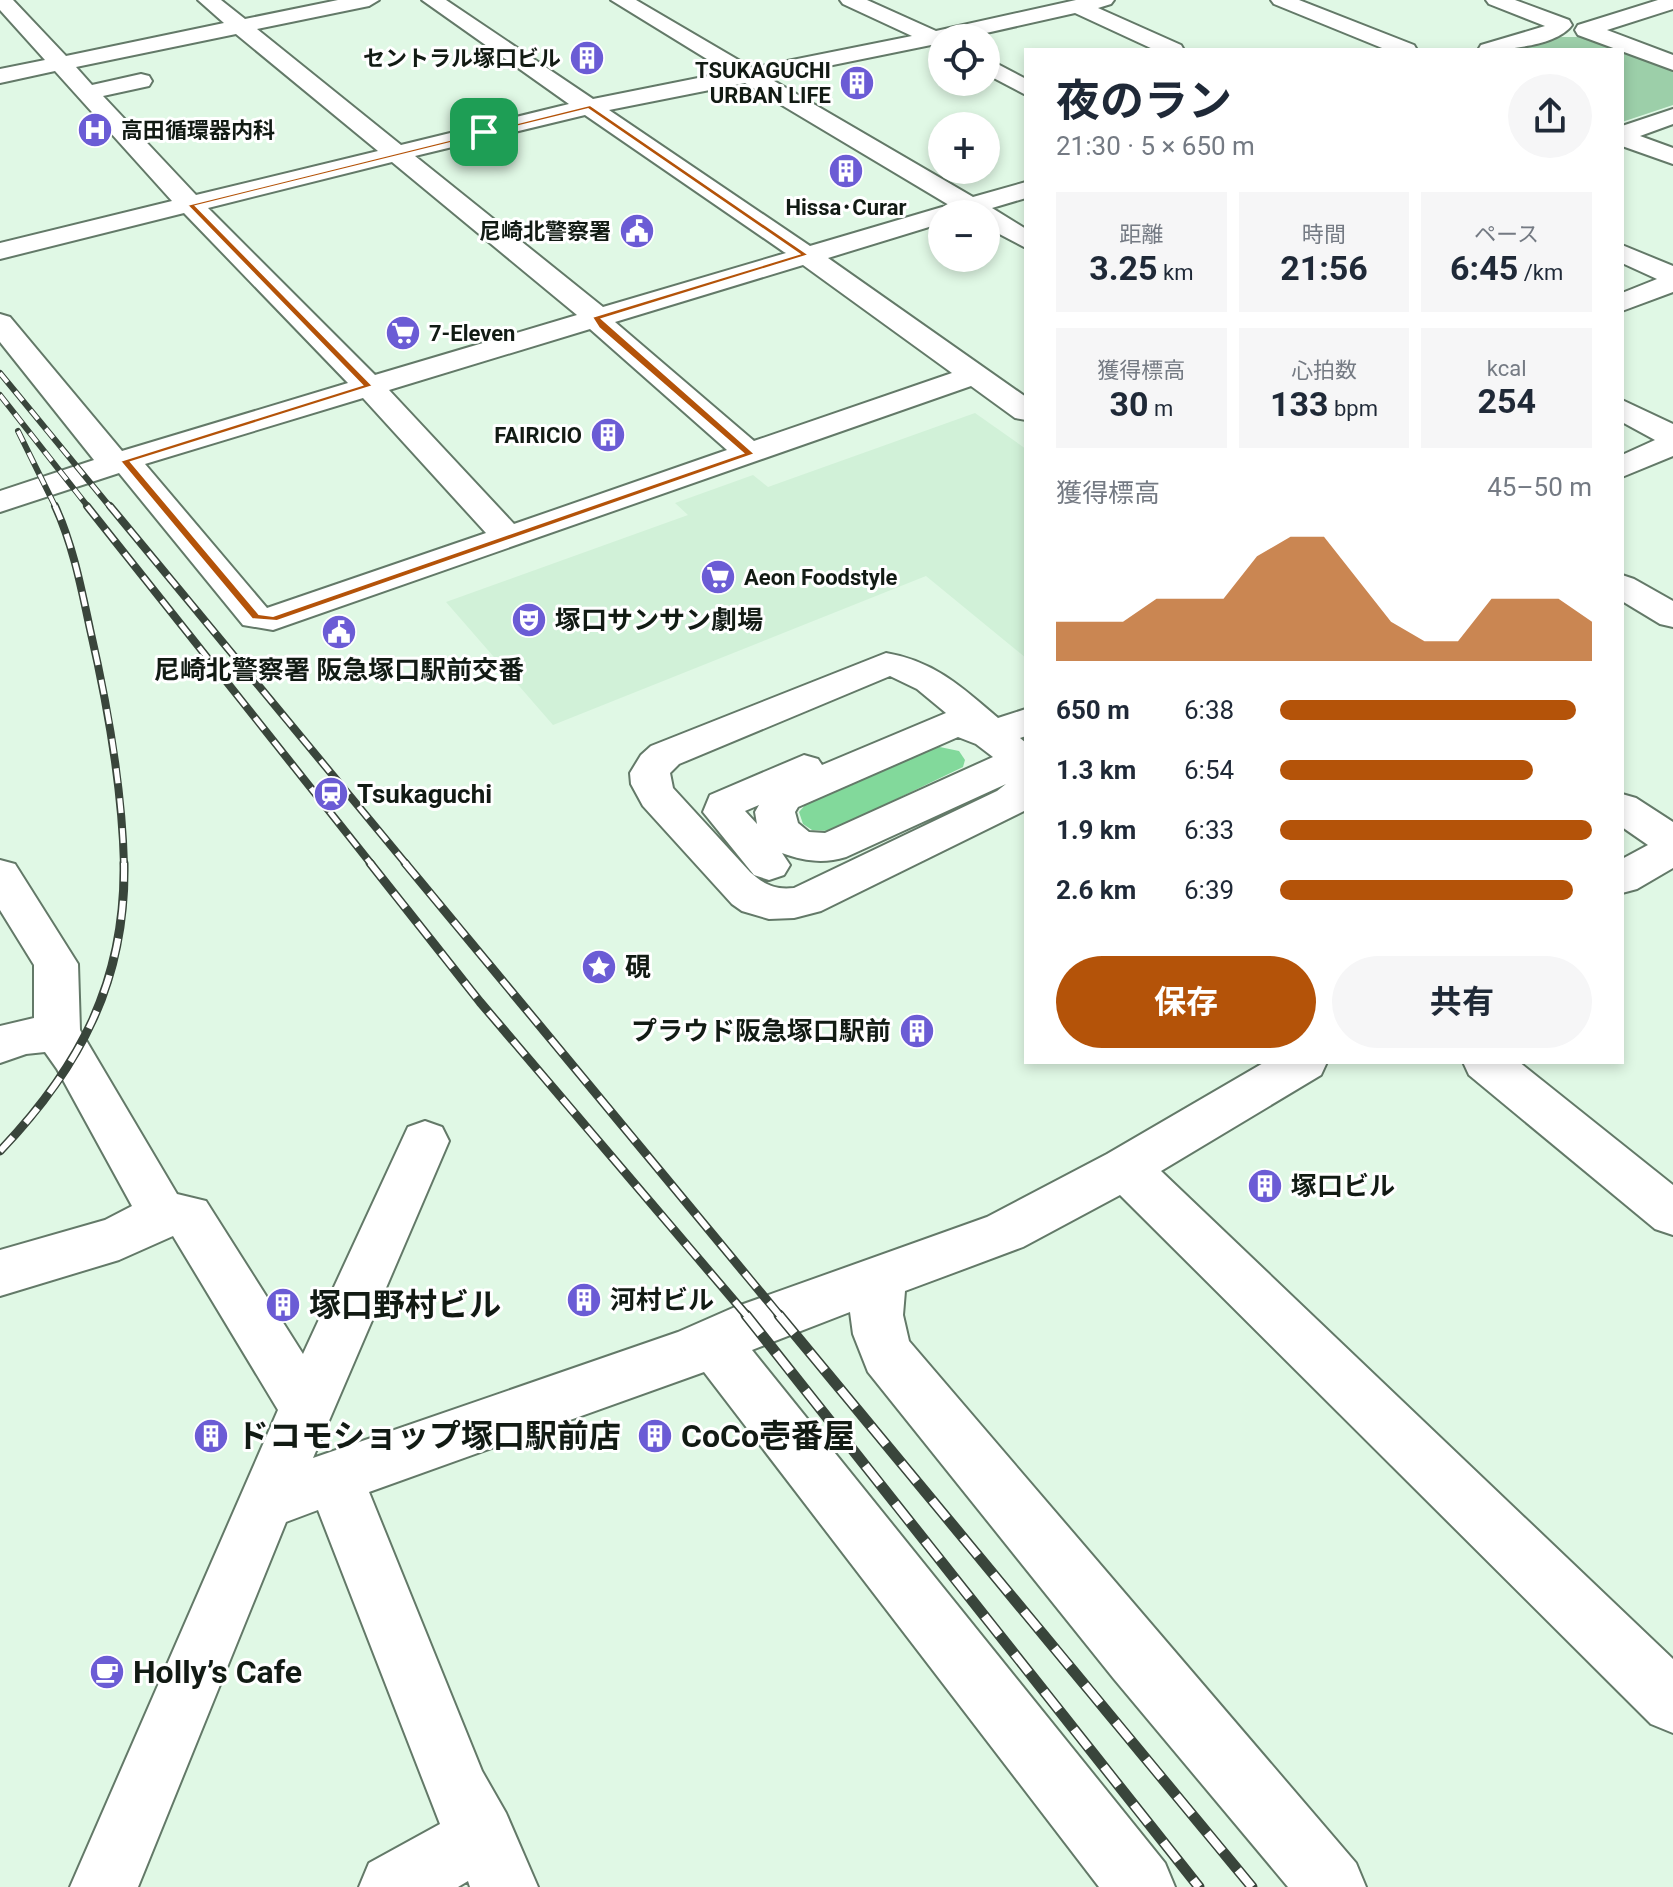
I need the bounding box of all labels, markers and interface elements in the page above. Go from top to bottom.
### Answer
map controls [928,24,1000,272]
button: locate [928,24,1000,96]
building icon: セントラル塚口ビル [568,39,606,77]
place label: セントラル塚口ビル [363,46,561,71]
place label: TSUKAGUCHI URBAN LIFE [695,58,831,108]
building icon: TSUKAGUCHI URBAN LIFE [838,64,876,102]
button: share [1508,74,1592,158]
text: 夜のラン [1056,75,1232,127]
pin [450,98,518,166]
icon: arrive [462,110,506,154]
hospital icon: 高田循環器内科 [76,111,114,149]
button: + [928,112,1000,184]
place label: 高田循環器内科 [121,118,275,143]
text: 21:30 · 5 × 650 m [1056,131,1255,161]
building icon: Hissa･Curar [827,152,865,190]
place label: Hissa･Curar [786,195,906,220]
button: − [928,200,1000,272]
public building icon: 尼崎北警察署 [618,212,656,250]
place label: 尼崎北警察署 [479,219,611,244]
text: 距離 [1119,222,1163,247]
text: 時間 [1302,222,1346,247]
text: ペース [1474,222,1539,247]
text: 3.25 [1089,248,1158,288]
text: 21:56 [1280,248,1368,288]
text: 6:45 [1450,248,1518,288]
text: km [1158,260,1193,285]
text: /km [1518,260,1563,285]
supermarket icon: 7-Eleven [384,314,422,352]
place label: 7-Eleven [429,321,515,346]
text: kcal [1487,356,1527,381]
text: 獲得標高 [1097,358,1185,383]
text: 心拍数 [1291,358,1357,383]
text: 254 [1477,381,1536,421]
text: 30 [1109,384,1148,424]
text: 133 [1270,384,1329,424]
text: m [1148,396,1173,421]
text: bpm [1329,396,1378,421]
building icon: FAIRICIO [589,416,627,454]
place label: FAIRICIO [494,423,582,448]
text: 45–50 m [1487,472,1592,502]
text: 獲得標高 [1056,478,1160,508]
supermarket icon: Aeon Foodstyle [699,558,737,596]
place label: Aeon Foodstyle [744,565,898,590]
theatre icon: 塚口サンサン劇場 [510,601,548,639]
place label: 塚口サンサン劇場 [555,605,763,635]
public building icon: 尼崎北警察署 阪急塚口駅前交番 [320,613,358,651]
place label: 尼崎北警察署 阪急塚口駅前交番 [154,655,524,685]
text: 650 m [1056,695,1130,725]
text: 6:38 [1184,695,1234,725]
text: 1.3 km [1056,755,1136,785]
text: 6:54 [1184,755,1234,785]
station icon: Tsukaguchi [312,775,350,813]
place label: Tsukaguchi [357,779,492,809]
text: 1.9 km [1056,815,1136,845]
text: 6:33 [1184,815,1234,845]
text: 2.6 km [1056,875,1136,905]
text: 6:39 [1184,875,1234,905]
place icon: 硯 [580,948,618,986]
place label: 硯 [625,952,651,982]
button: 保存 [1056,956,1316,1048]
button: 共有 [1332,956,1592,1048]
building icon: プラウド阪急塚口駅前 [898,1012,936,1050]
place label: プラウド阪急塚口駅前 [631,1016,891,1046]
building icon: 塚口ビル [1246,1167,1284,1205]
place label: 塚口ビル [1291,1171,1395,1201]
building icon: 河村ビル [565,1281,603,1319]
place label: 河村ビル [610,1285,714,1315]
building icon: 塚口野村ビル [264,1286,302,1324]
place label: 塚口野村ビル [309,1286,501,1324]
building icon: ドコモショップ塚口駅前店 [192,1417,230,1455]
place label: ドコモショップ塚口駅前店 [237,1417,621,1455]
building icon: CoCo壱番屋 [636,1417,674,1455]
place label: CoCo壱番屋 [681,1417,855,1455]
cafe icon: Holly’s Cafe [88,1653,126,1691]
place label: Holly’s Cafe [133,1653,302,1691]

